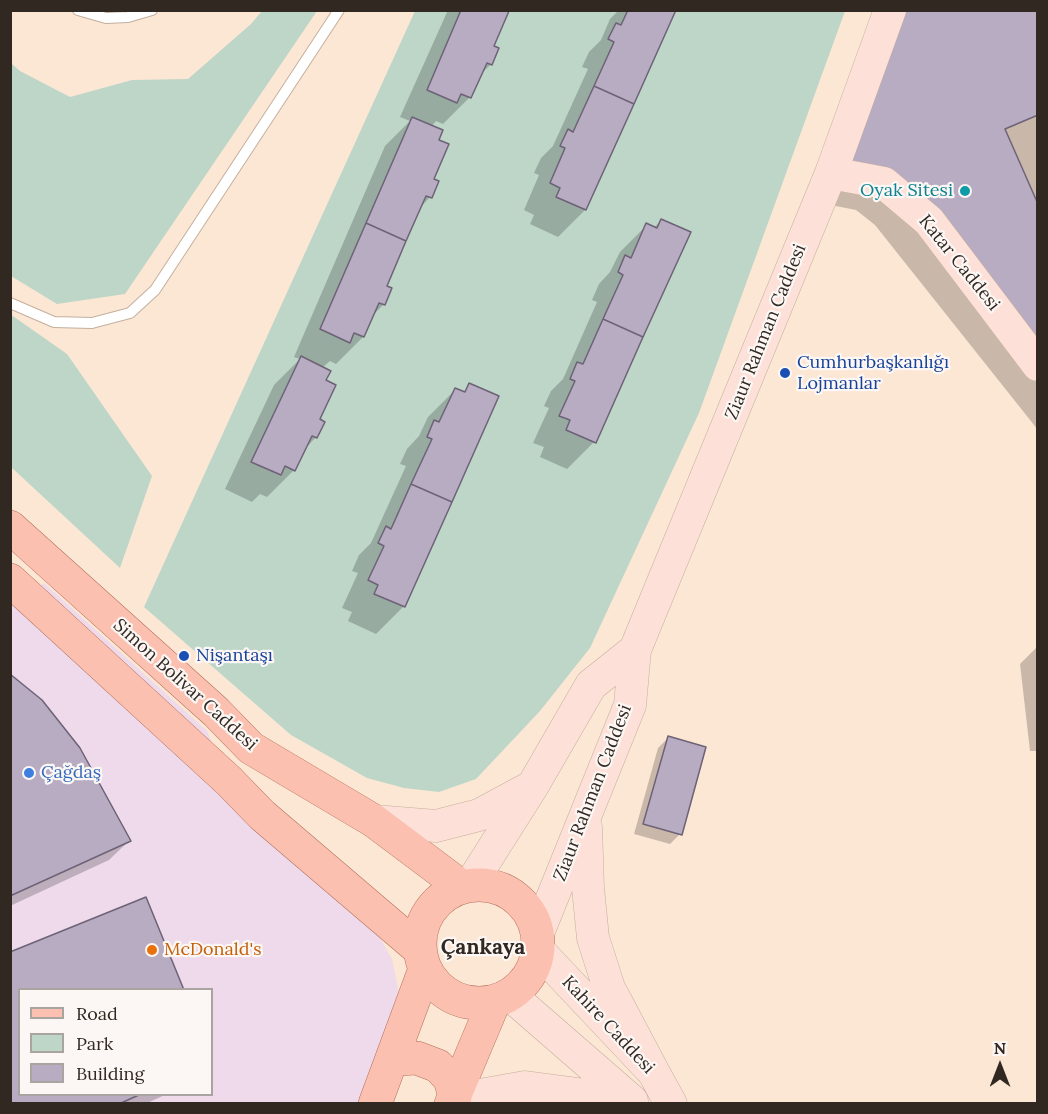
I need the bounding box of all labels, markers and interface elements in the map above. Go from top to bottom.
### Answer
place label: Oyak Sitesi [860,180,953,202]
marker: Oyak Sitesi [958,184,972,198]
street label: Katar Caddesi [914,211,1004,315]
street label: Ziaur Rahman Caddesi [721,241,811,423]
place label: Cumhurbaşkanlığı Lojmanlar [797,352,949,394]
marker: Cumhurbaşkanlığı Lojmanlar [778,366,792,380]
street label: Simon Bolivar Caddesi [109,615,261,755]
place label: Nişantaşı [196,645,273,667]
marker: Nişantaşı [177,649,191,663]
street label: Ziaur Rahman Caddesi [549,702,637,884]
place label: Çağdaş [41,762,101,784]
marker: Çağdaş [22,766,36,780]
district label: Çankaya [441,935,525,961]
place label: McDonald's [164,939,262,961]
marker: McDonald's [145,943,159,957]
street label: Kahire Caddesi [557,972,659,1078]
legend [18,988,213,1096]
text: Road [76,1002,118,1025]
text: Park [76,1032,113,1055]
north arrow [970,1036,1030,1096]
text: N [994,1038,1006,1058]
text: Building [76,1062,144,1085]

